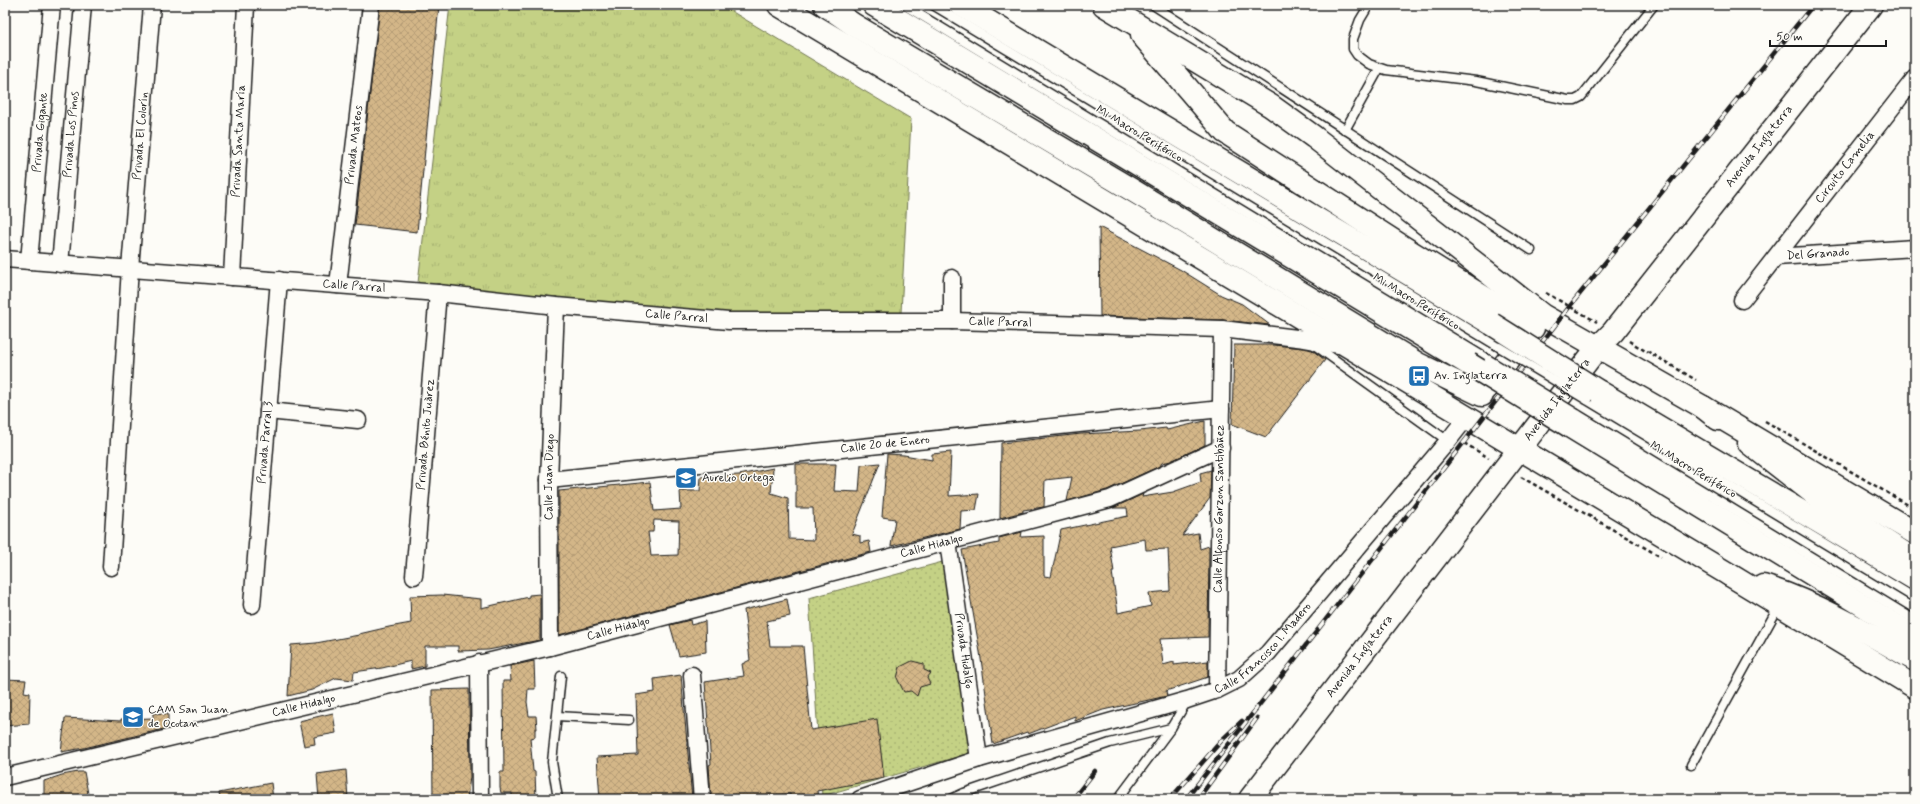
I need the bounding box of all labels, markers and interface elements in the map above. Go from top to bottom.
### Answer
scale bar [1770,22,1886,48]
text: 50 m [1776,29,1803,45]
street label: Privada Santa María [228,85,250,198]
street label: Privada Los Pinos [60,90,83,178]
street label: Privada Gigante [29,91,52,173]
street label: Privada El Colorín [129,91,153,181]
street label: Mi Macro Periférico [1093,102,1185,166]
street label: Avenida Inglaterra [1722,102,1797,191]
street label: Privada Mateos [342,104,367,185]
street label: Circuito Camelia [1812,128,1879,207]
street label: Del Granado [1786,244,1850,264]
street label: Mi Macro Periférico [1370,270,1462,334]
street label: Calle Parral [322,276,386,297]
street label: Calle Parral [644,306,709,327]
street label: Calle Parral [968,313,1032,331]
street label: Avenida Inglaterra [1521,355,1594,444]
bus stop icon: Av. Inglaterra [1406,363,1432,389]
place label: Av. Inglaterra [1434,368,1508,385]
street label: Privada Bénito Juàrez [413,378,439,491]
street label: Privada Parral 3 [254,400,277,484]
street label: Calle Alfonso Garzon Santibáñez [1210,425,1229,593]
street label: Calle 20 de Enero [840,432,931,457]
street label: Calle Juan Diego [541,433,559,520]
street label: Mi Macro Periférico [1647,438,1739,502]
school or university icon: Aurelio Ortega [673,465,699,491]
place label: Aurelio Ortega [702,470,775,486]
street label: Calle Hidalgo [898,530,965,562]
street label: Calle Francisco I. Madero [1212,599,1316,698]
street label: Privada Hidalgo [950,612,977,690]
street label: Avenida Inglaterra [1323,612,1397,701]
street label: Calle Hidalgo [585,613,652,645]
street label: Calle Hidalgo [270,690,337,721]
place label: CAM San Juan de Ocotan [148,702,230,732]
school or university icon: CAM San Juan de Ocotan [120,704,146,730]

